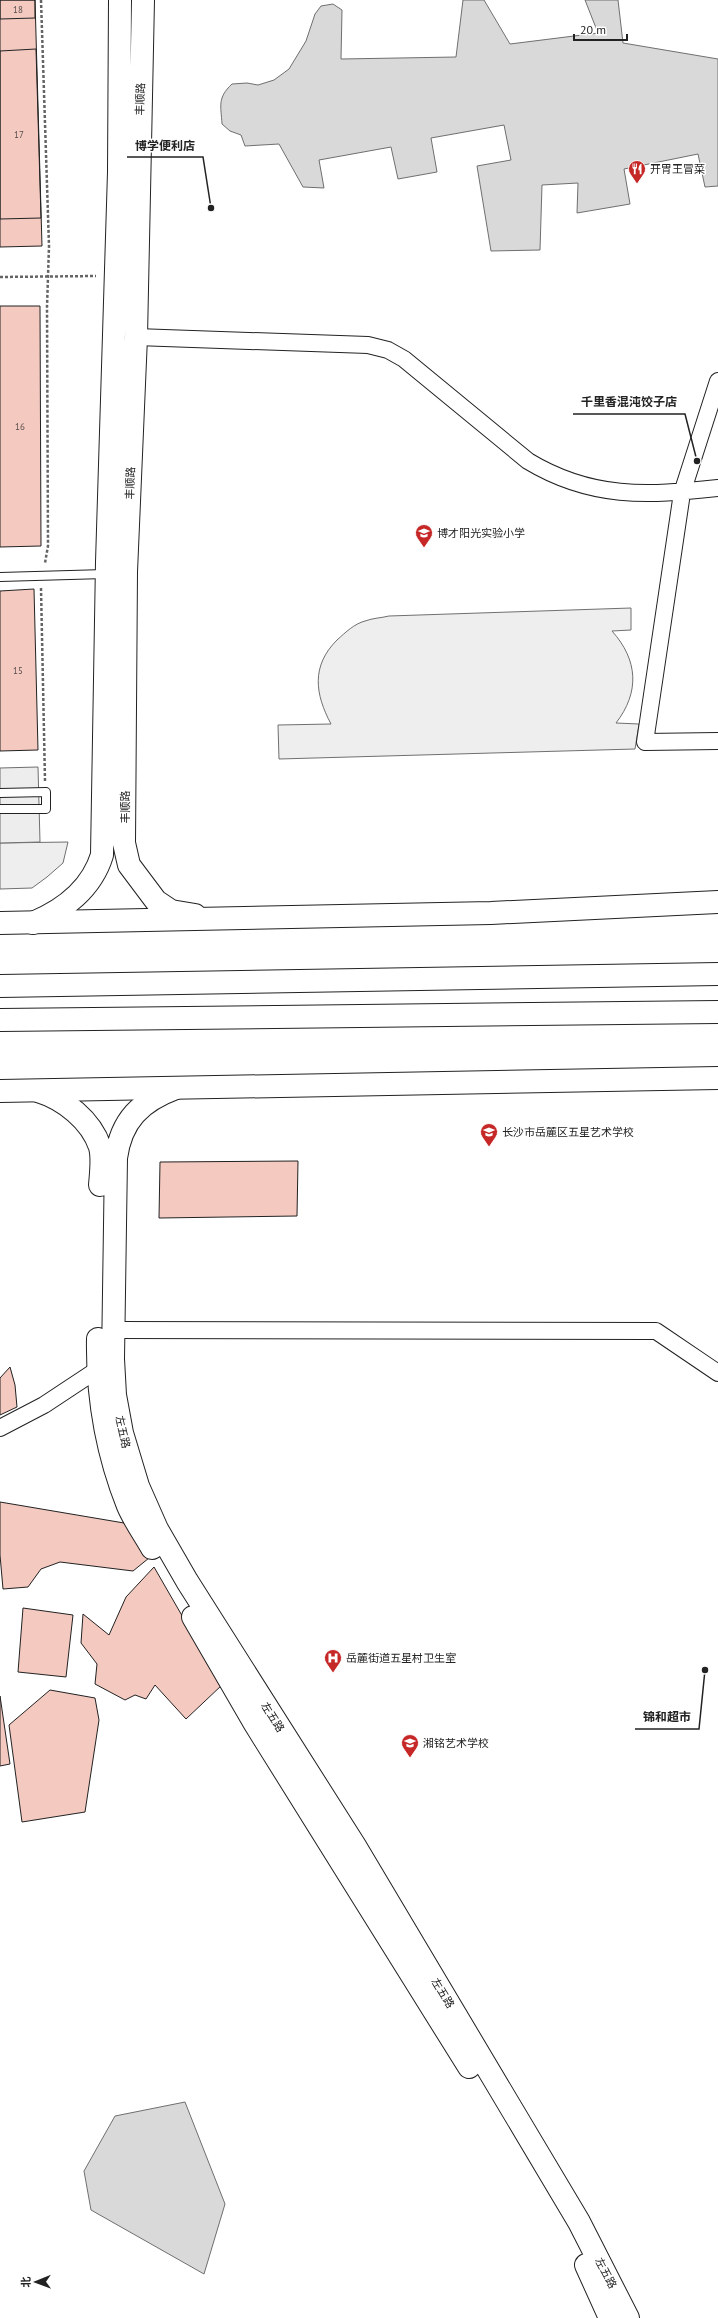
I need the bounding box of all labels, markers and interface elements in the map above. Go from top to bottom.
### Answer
house number: 18 [13,4,23,15]
scale bar [574,16,627,42]
text: 20 m [580,22,606,37]
street label: 丰顺路 [132,82,148,116]
house number: 17 [14,129,24,140]
callout: 博学便利店 [127,133,203,157]
text: 博学便利店 [135,138,195,153]
restaurant icon: 开胃王冒菜 [627,159,647,184]
place label: 开胃王冒菜 [650,162,705,176]
callout: 千里香混沌饺子店 [573,390,685,414]
text: 千里香混沌饺子店 [581,394,677,409]
house number: 16 [15,421,25,432]
street label: 丰顺路 [122,466,138,500]
school or university icon: 博才阳光实验小学 [414,523,434,548]
place label: 博才阳光实验小学 [437,526,525,540]
house number: 15 [13,665,23,676]
street label: 丰顺路 [118,791,132,824]
school or university icon: 长沙市岳麓区五星艺术学校 [479,1122,499,1147]
place label: 长沙市岳麓区五星艺术学校 [502,1125,634,1139]
street label: 左五路 [112,1414,134,1450]
hospital icon: 岳麓街道五星村卫生室 [323,1648,343,1673]
place label: 岳麓街道五星村卫生室 [346,1651,456,1665]
street label: 左五路 [258,1699,288,1735]
callout: 锦和超市 [635,1705,699,1729]
text: 锦和超市 [643,1709,691,1724]
school or university icon: 湘铭艺术学校 [400,1733,420,1758]
place label: 湘铭艺术学校 [423,1736,489,1750]
street label: 左五路 [429,1975,457,2011]
street label: 左五路 [592,2255,620,2291]
north arrow [16,2262,56,2302]
text: 北 [19,2277,33,2288]

